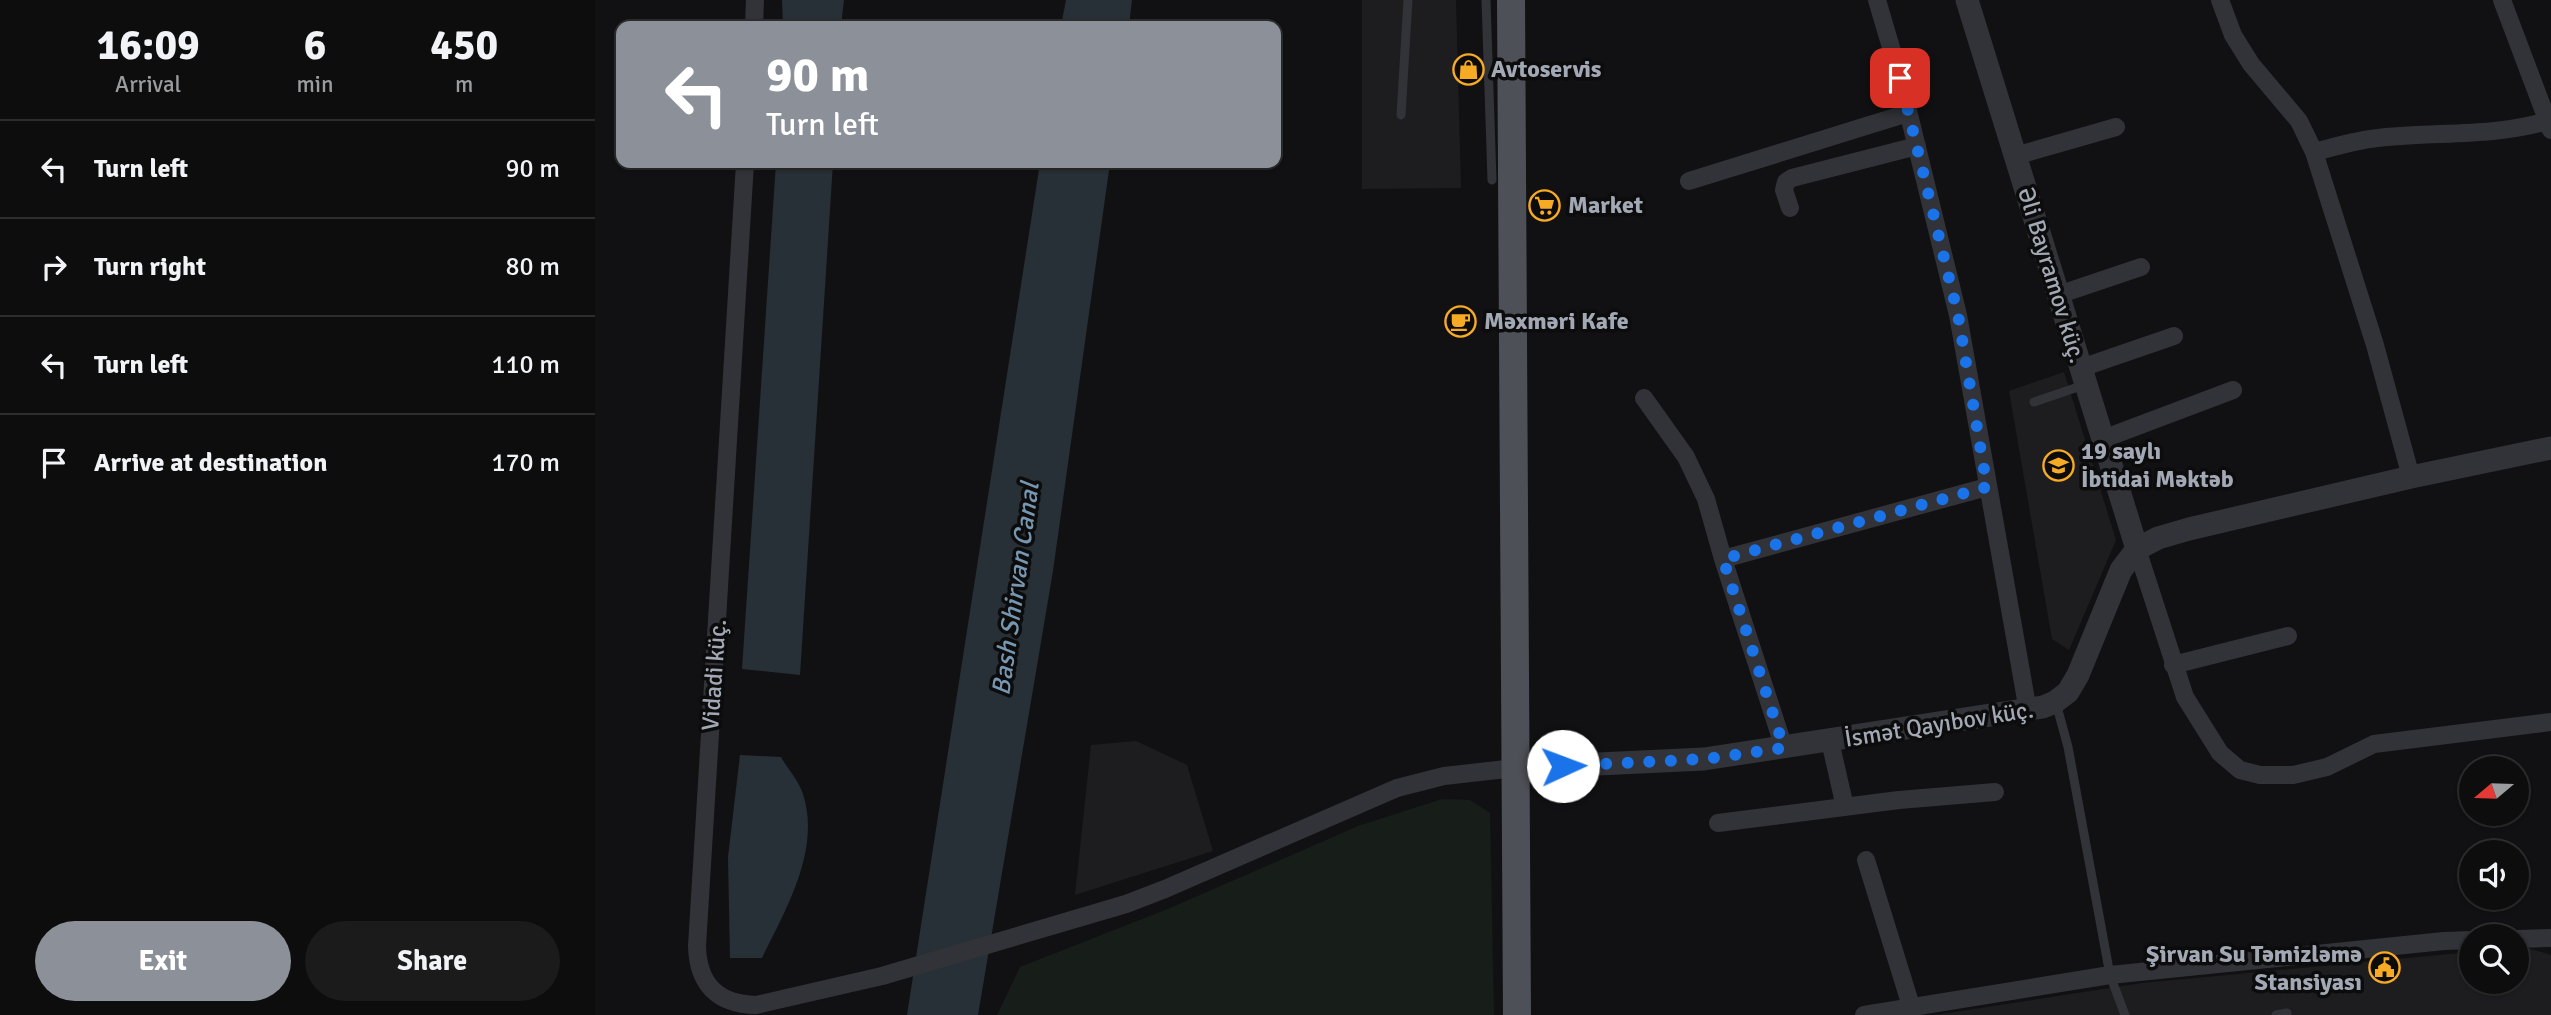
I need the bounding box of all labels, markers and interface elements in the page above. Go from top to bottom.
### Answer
text: 16:09 [97,20,200,71]
text: 6 [304,20,326,71]
text: 450 [430,20,498,71]
text: 90 m [766,45,869,105]
pin [1870,48,1930,108]
icon: left [651,49,742,140]
shop icon: Avtoservis [1451,52,1485,86]
place label: Avtoservis [1491,54,1602,84]
icon: arrive [1881,59,1919,97]
text: Arrival [115,70,181,99]
text: min [296,70,334,99]
text: m [455,70,473,99]
text: Turn left [766,105,879,144]
icon: left [35,150,73,188]
text: Turn left [94,153,188,185]
text: 90 m [505,153,560,185]
street label: Əli Bayramov küç. [2011,183,2093,367]
supermarket icon: Market [1528,188,1562,222]
place label: Market [1568,190,1643,220]
icon: right [35,248,73,286]
text: Turn right [94,251,206,283]
text: 80 m [505,251,560,283]
cafe icon: Məxməri Kafe [1444,304,1478,338]
place label: Məxməri Kafe [1484,306,1629,336]
icon: left [35,346,73,384]
text: Turn left [94,349,188,381]
text: 110 m [491,349,560,381]
place label: 19 saylı İbtidai Məktəb [2081,436,2234,494]
icon: arrive [35,444,73,482]
text: Arrive at destination [94,447,327,479]
text: 170 m [491,447,560,479]
school or university icon: 19 saylı İbtidai Məktəb [2041,448,2075,482]
water label: Bash Shirvan Canal [985,478,1047,698]
street label: Vidadi küç. [695,618,733,732]
street label: İsmət Qayıbov küç. [1842,694,2036,754]
position arrow [1526,729,1600,803]
north arrow [2459,756,2529,826]
map controls [2459,756,2529,994]
button: sound [2459,840,2529,910]
button: Exit [35,921,291,1001]
button: Share [305,921,560,1001]
button: search [2459,924,2529,994]
place label: Şirvan Su Təmizləmə Stansiyası [2146,939,2362,997]
public building icon: Şirvan Su Təmizləmə Stansiyası [2368,951,2402,985]

